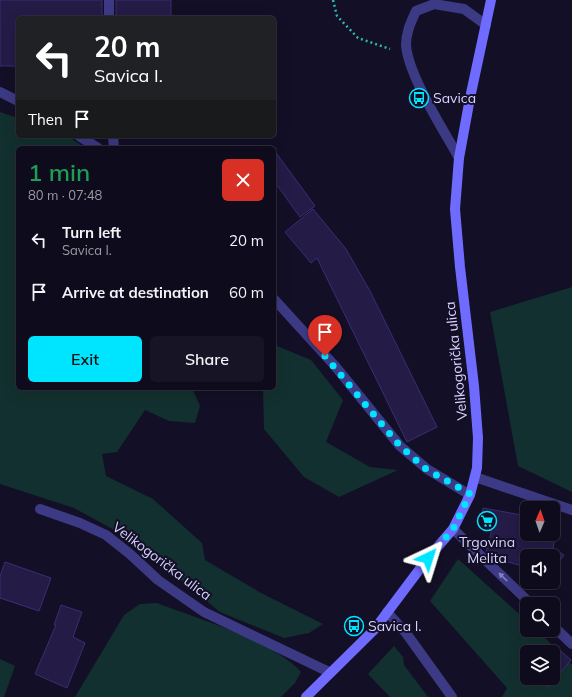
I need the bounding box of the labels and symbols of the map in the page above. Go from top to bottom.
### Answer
bus stop icon: Savica [408,87,430,109]
place label: Savica [433,89,476,107]
street label: Velikogorička ulica [441,301,471,421]
pin [308,315,342,356]
north arrow [520,501,560,541]
supermarket icon: Trgovina Melita [476,510,498,532]
street label: Velikogorička ulica [109,518,215,604]
place label: Trgovina Melita [459,533,515,567]
position arrow [407,537,449,579]
one-way arrow [498,572,508,582]
bus stop icon: Savica I. [343,615,365,637]
place label: Savica I. [368,617,422,635]

